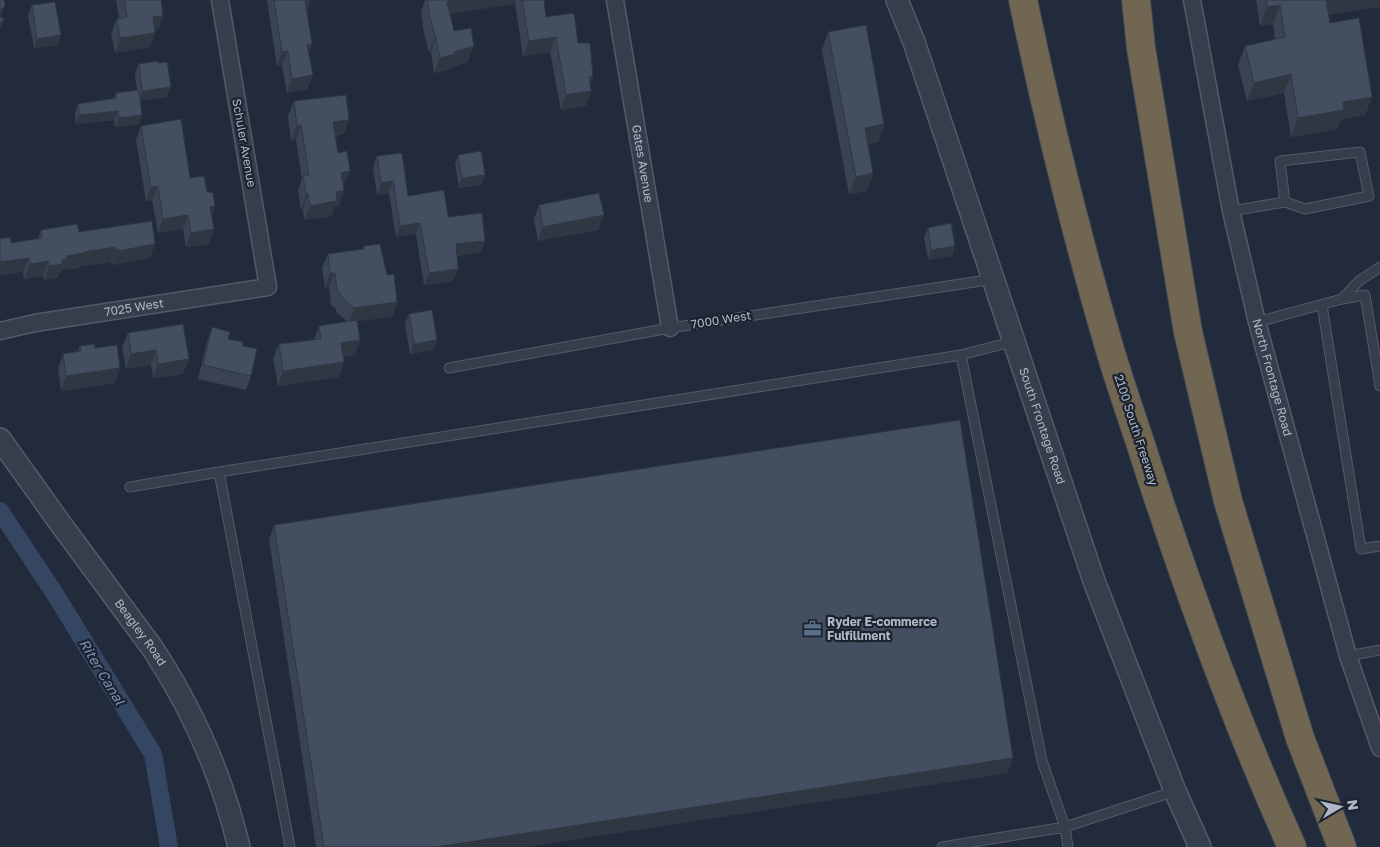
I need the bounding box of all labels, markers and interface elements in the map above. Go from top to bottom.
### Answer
street label: Schuler Avenue [229,97,260,188]
street label: Gates Avenue [629,124,657,204]
street label: 7025 West [103,295,165,319]
street label: 7000 West [690,307,752,332]
street label: North Frontage Road [1249,317,1296,438]
street label: South Frontage Road [1016,365,1069,486]
street label: 2100 South Freeway [1111,372,1162,488]
street label: Beagley Road [112,596,170,668]
place label: Ryder E-commerce Fulfillment [827,614,937,643]
office icon: Ryder E-commerce Fulfillment [803,619,823,639]
water label: Riter Canal [76,635,129,708]
north arrow [1315,782,1365,832]
text: N [1344,798,1363,811]

